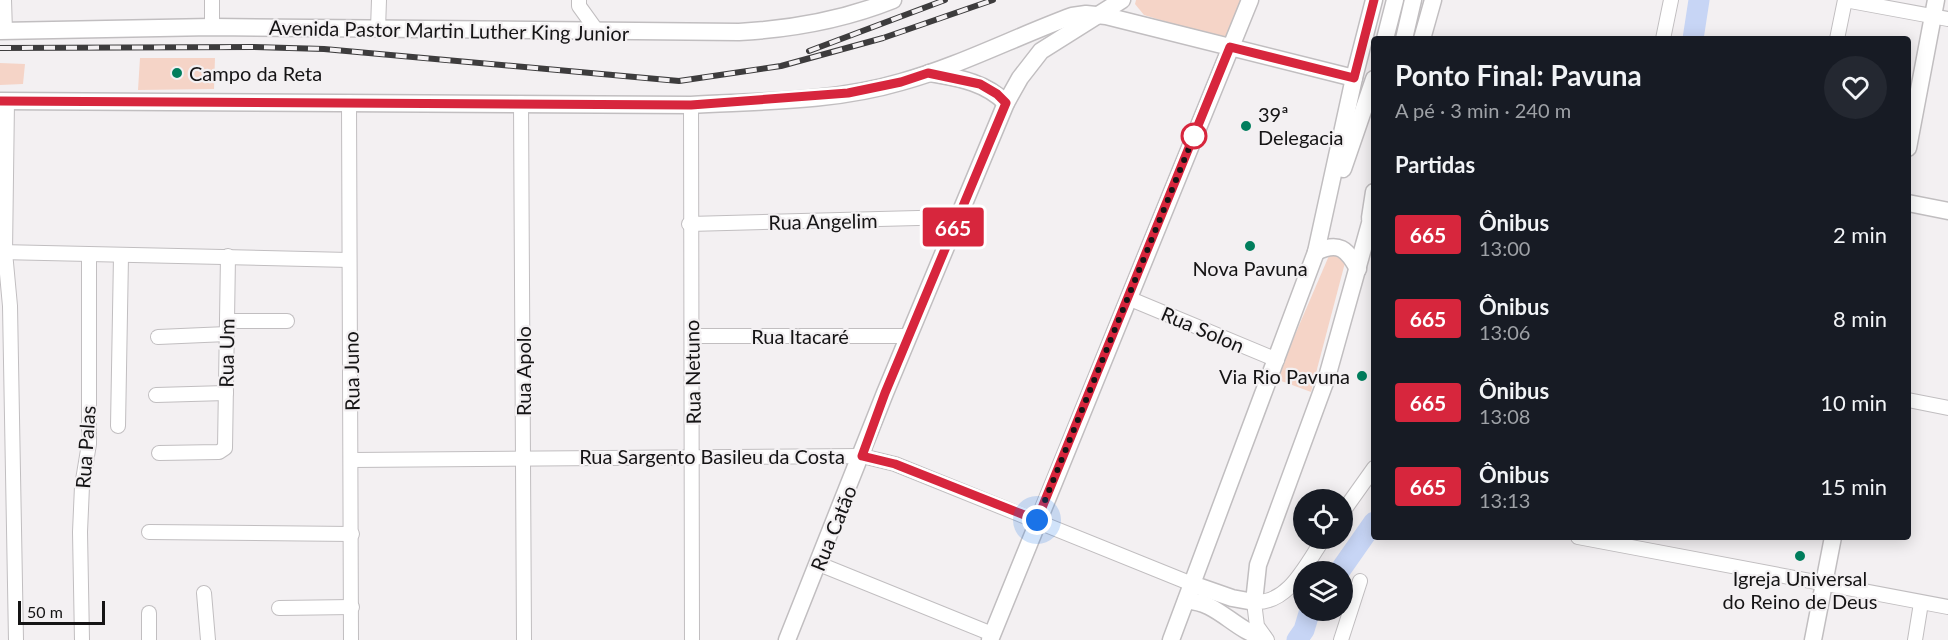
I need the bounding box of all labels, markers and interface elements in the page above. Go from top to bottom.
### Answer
street label: Avenida Pastor Martin Luther King Junior [269,15,630,45]
button: heart [1824,56,1887,119]
text: Ponto Final: Pavuna [1395,58,1642,92]
place label: Campo da Reta [189,61,322,85]
marker: Campo da Reta [170,66,184,80]
text: A pé · 3 min · 240 m [1395,98,1571,122]
place label: 39ª Delegacia [1258,102,1344,149]
marker: 39ª Delegacia [1239,119,1253,133]
unlabelled marker [1181,123,1207,149]
text: Partidas [1395,151,1475,178]
street label: Rua Angelim [768,208,878,234]
line badge: 665 [918,208,988,246]
text: Ônibus [1479,209,1549,236]
text: 665 [935,215,971,240]
text: 2 min [1833,221,1887,248]
text: 665 [1410,222,1446,247]
text: 13:00 [1479,236,1530,260]
marker: Nova Pavuna [1243,239,1257,253]
place label: Nova Pavuna [1192,256,1308,280]
text: Ônibus [1479,293,1549,320]
street label: Rua Solon [1158,301,1248,357]
text: 8 min [1833,305,1887,332]
text: 665 [1410,306,1446,331]
street label: Rua Um [213,318,239,388]
street label: Rua Netuno [679,319,705,425]
text: 13:06 [1479,320,1530,344]
street label: Rua Itacaré [751,324,849,348]
street label: Rua Apolo [511,326,535,416]
street label: Rua Juno [338,331,364,411]
place label: Via Rio Pavuna [1219,364,1350,388]
marker: Via Rio Pavuna [1355,369,1369,383]
text: Ônibus [1479,377,1549,404]
text: 10 min [1820,389,1887,416]
text: 665 [1410,390,1446,415]
text: 13:08 [1479,404,1530,428]
street label: Rua Palas [70,405,100,489]
street label: Rua Sargento Basileu da Costa [579,444,845,468]
text: Ônibus [1479,461,1549,488]
text: 15 min [1820,473,1887,500]
text: 665 [1410,474,1446,499]
street label: Rua Catão [805,482,861,574]
text: 13:13 [1479,488,1530,512]
map controls [1293,489,1353,621]
button: locate [1293,489,1353,549]
your location [1022,505,1052,535]
marker: Igreja Universal do Reino de Deus [1793,549,1807,563]
button: layers [1293,561,1353,621]
place label: Igreja Universal do Reino de Deus [1723,566,1877,613]
scale bar [18,598,105,626]
text: 50 m [27,602,63,621]

